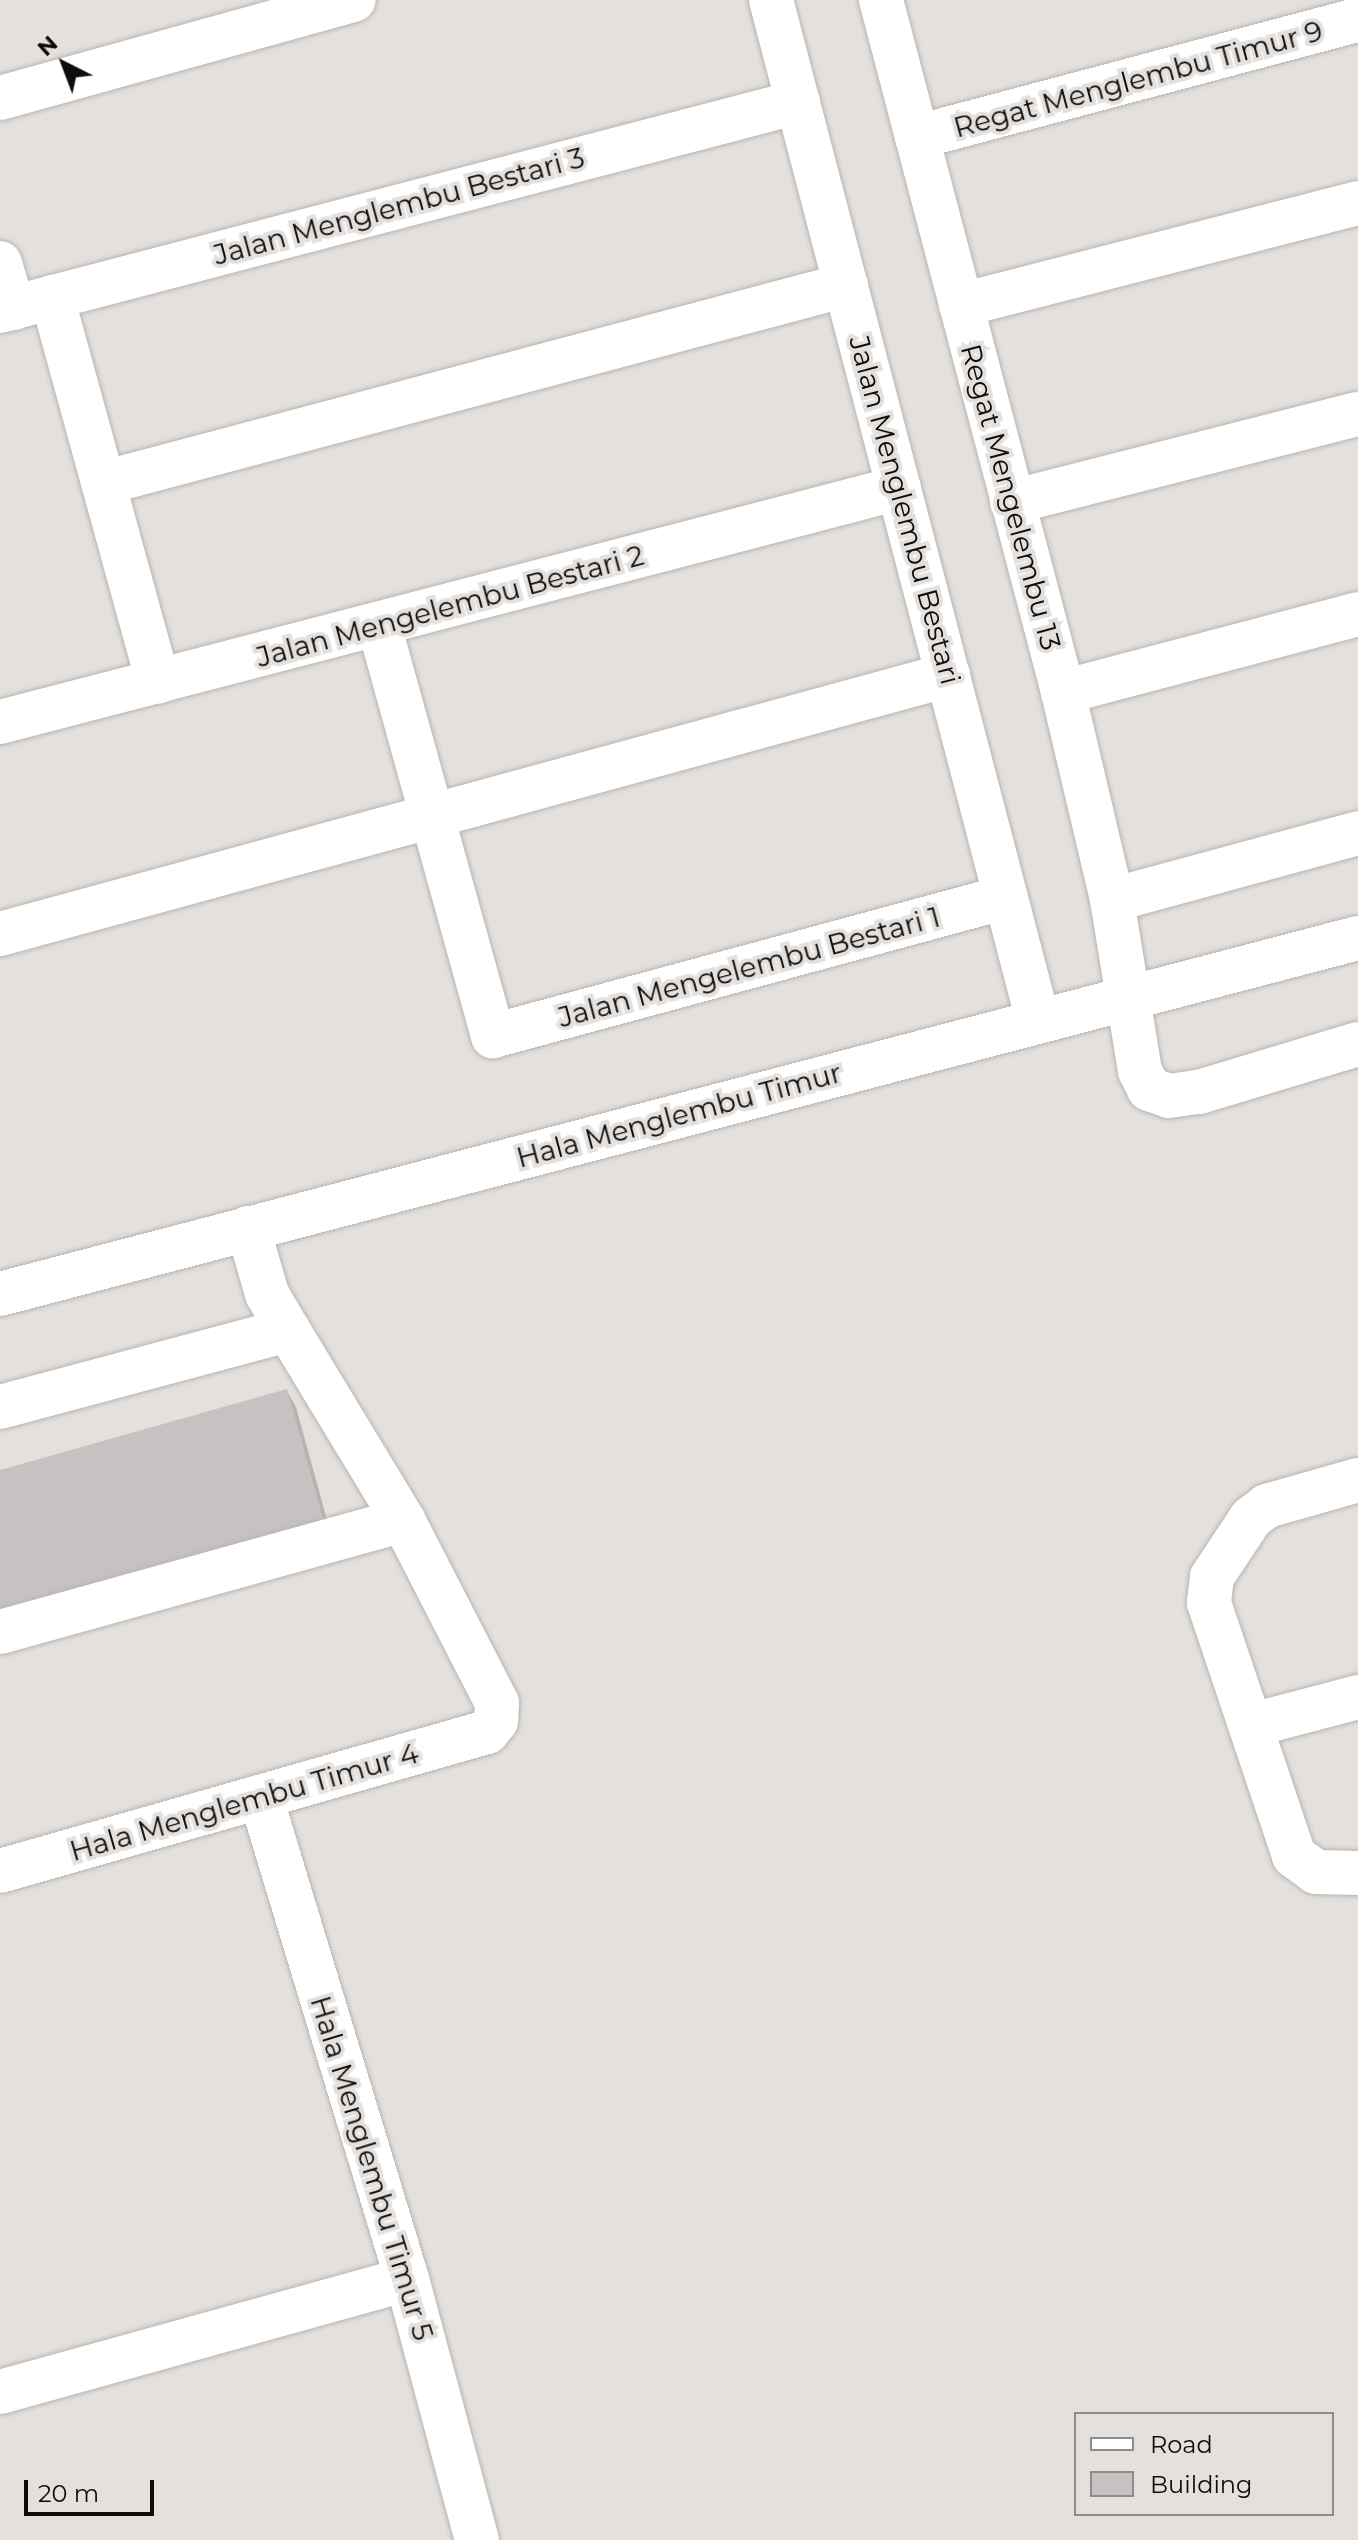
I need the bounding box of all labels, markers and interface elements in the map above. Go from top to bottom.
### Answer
street label: Regat Menglembu Timur 9 [950,14,1326,144]
north arrow [24,24,104,104]
text: N [32,30,63,62]
street label: Jalan Menglembu Bestari 3 [210,140,588,272]
street label: Jalan Menglembu Bestari [842,332,968,688]
street label: Regat Mengelembu 13 [954,340,1068,654]
street label: Jalan Mengelembu Bestari 2 [253,538,647,674]
street label: Jalan Mengelembu Bestari 1 [554,900,944,1034]
street label: Hala Menglembu Timur [513,1055,845,1175]
street label: Hala Menglembu Timur 4 [66,1736,422,1868]
street label: Hala Menglembu Timur 5 [304,1992,440,2344]
legend [1074,2412,1334,2516]
text: Road [1150,2430,1213,2459]
scale bar [28,2464,158,2514]
text: Building [1150,2470,1253,2499]
text: 20 m [38,2479,99,2508]

